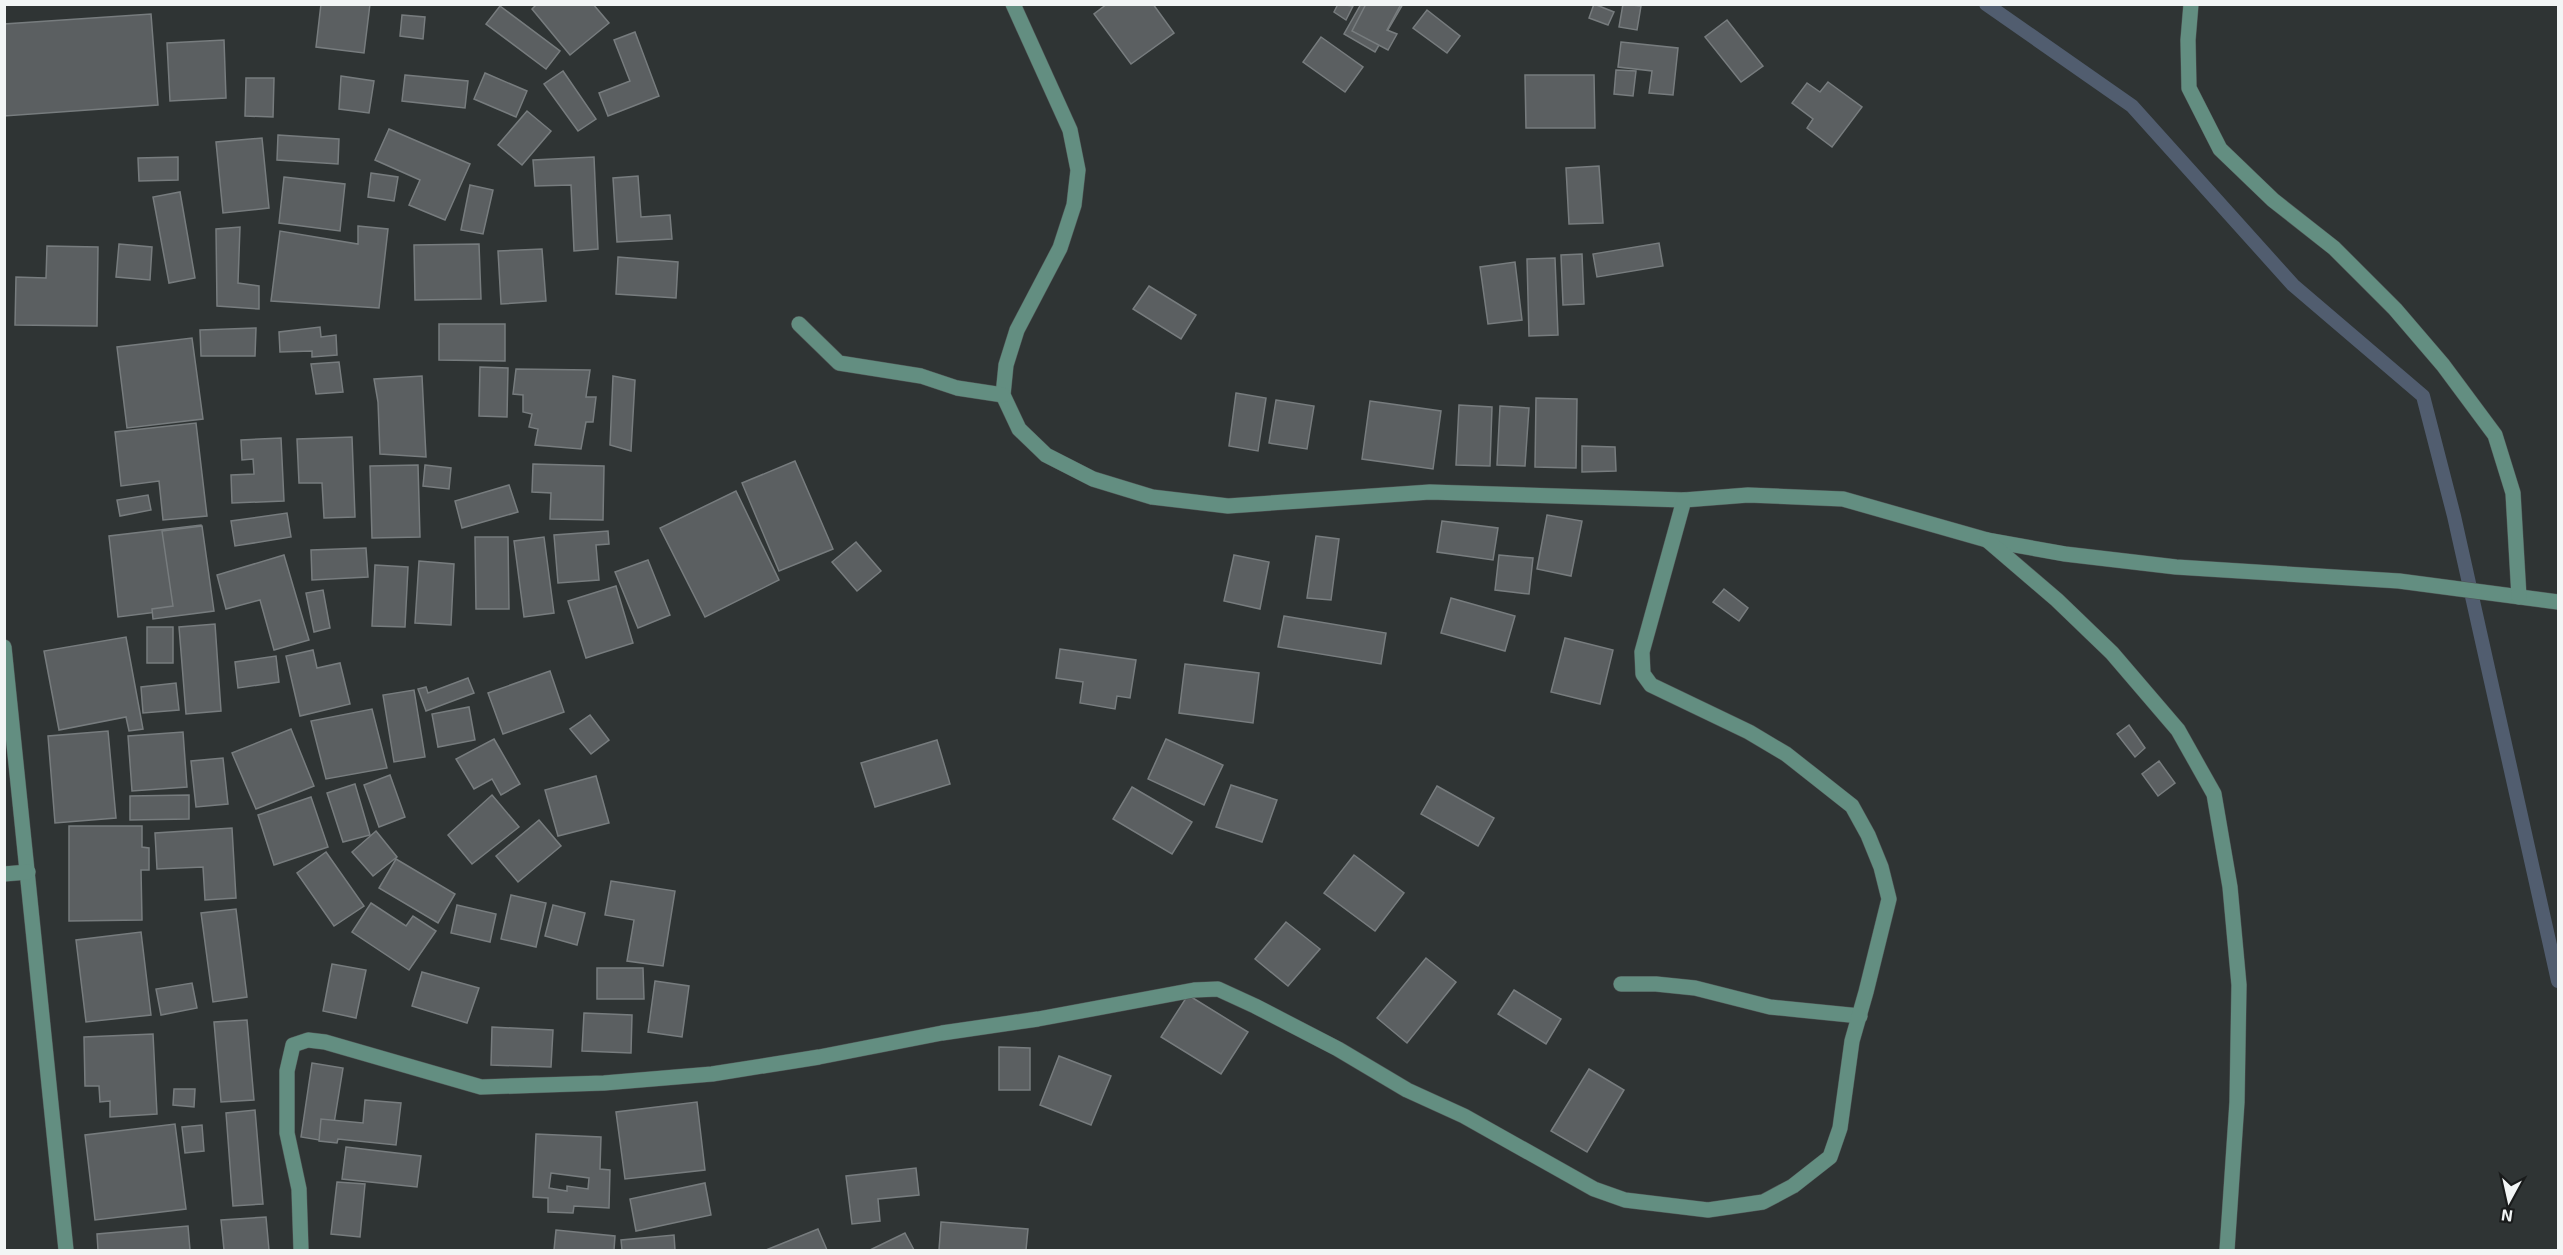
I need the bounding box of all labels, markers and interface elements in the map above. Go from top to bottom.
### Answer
north arrow [2479,1171,2539,1231]
text: N [2500,1206,2514,1227]

